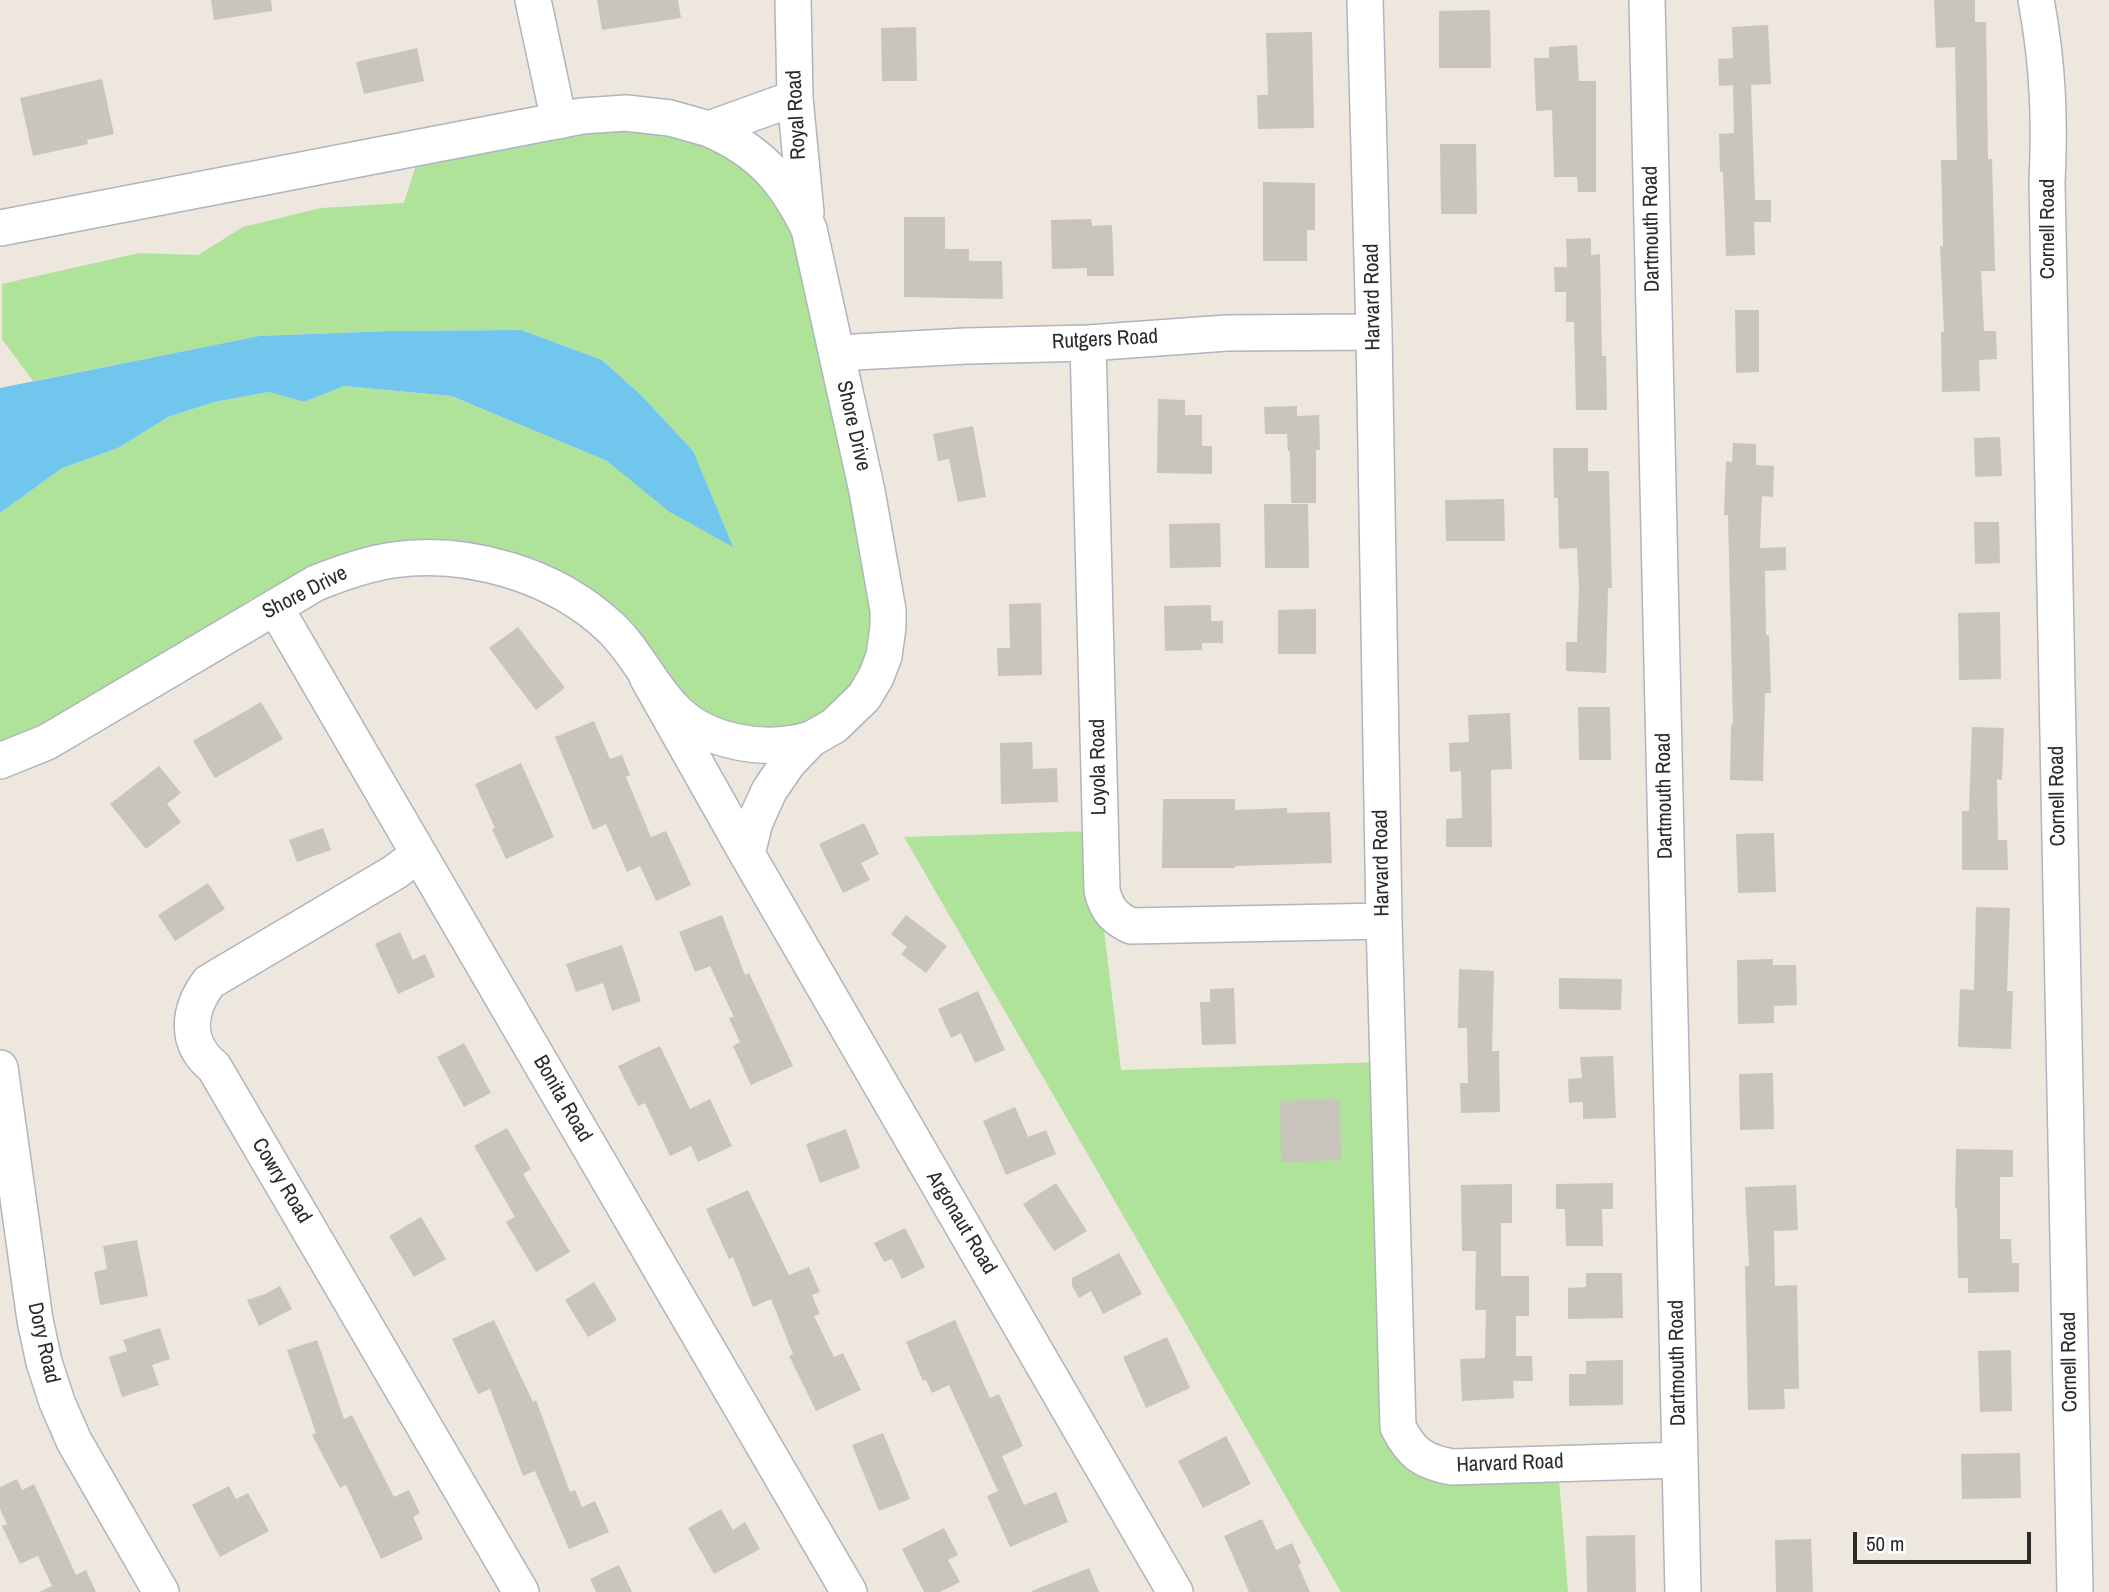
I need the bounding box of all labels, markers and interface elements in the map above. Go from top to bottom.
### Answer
street label: Royal Road [782,69,812,161]
street label: Dartmouth Road [1638,166,1666,292]
street label: Cornell Road [2035,179,2061,279]
street label: Harvard Road [1359,243,1387,351]
street label: Rutgers Road [1051,325,1159,355]
street label: Shore Drive [830,378,876,474]
street label: Shore Drive [258,561,352,625]
street label: Loyola Road [1086,718,1112,816]
street label: Dartmouth Road [1651,733,1679,859]
street label: Cornell Road [2045,746,2071,846]
street label: Harvard Road [1368,809,1396,917]
street label: Bonita Road [527,1051,597,1147]
street label: Cowry Road [246,1134,316,1228]
street label: Argonaut Road [920,1167,1002,1279]
street label: Dory Road [21,1300,65,1386]
street label: Dartmouth Road [1664,1300,1692,1426]
street label: Cornell Road [2057,1312,2083,1412]
street label: Harvard Road [1456,1450,1564,1478]
scale bar [1857,1518,2036,1562]
text: 50 m [1866,1529,1904,1558]

